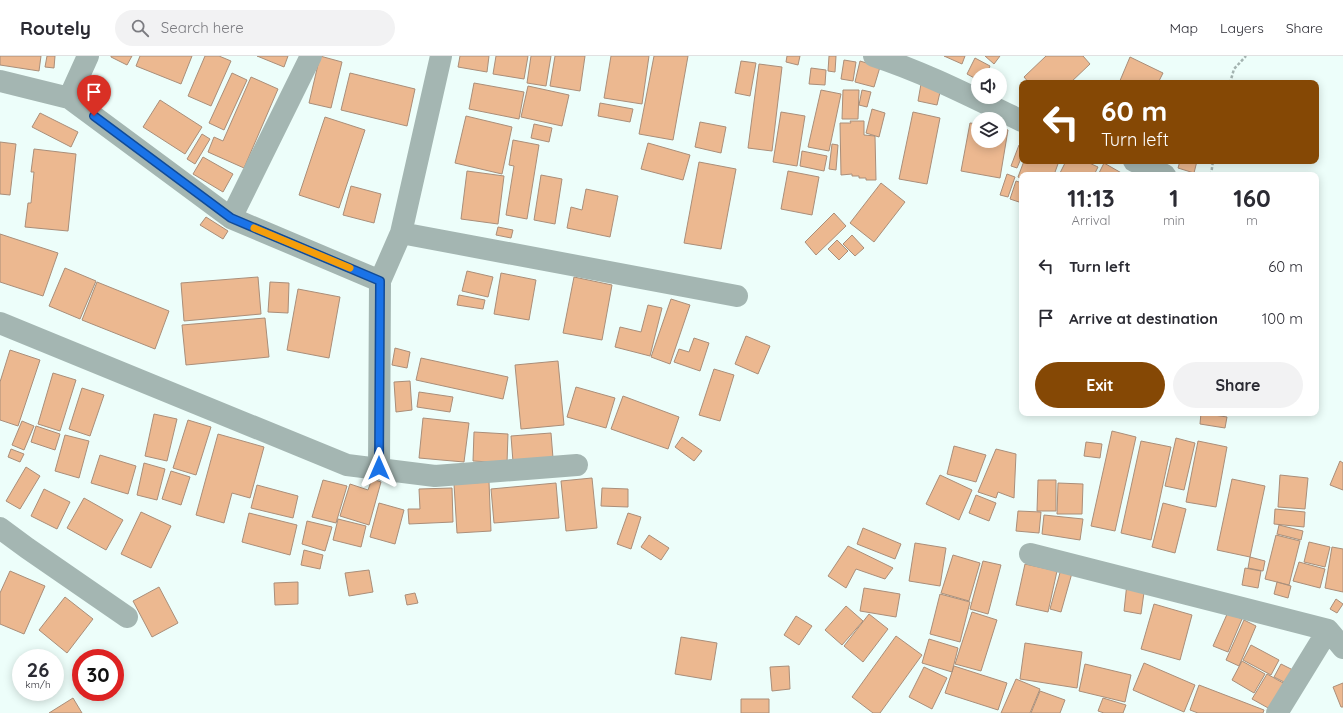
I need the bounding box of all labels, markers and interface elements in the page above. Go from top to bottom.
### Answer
search box [115,10,395,46]
text: Routely [20,16,91,40]
icon: search [129,17,151,39]
text: Search here [161,18,244,37]
text: Map [1169,19,1198,37]
text: Layers [1220,19,1264,37]
text: Share [1286,19,1323,37]
map controls [971,68,1007,148]
button: sound [971,68,1007,104]
pin [77,75,111,116]
icon: arrive [83,81,105,103]
text: 60 m [1101,93,1167,128]
icon: left [1035,96,1087,148]
button: layers [971,112,1007,148]
text: Turn left [1101,128,1169,151]
text: 11:13 [1067,183,1115,213]
text: 1 [1169,183,1179,213]
text: 160 [1233,183,1271,213]
text: Arrival [1072,212,1110,228]
text: min [1163,212,1185,228]
text: m [1246,212,1258,228]
icon: left [1035,255,1057,277]
text: Turn left [1069,257,1131,276]
text: 60 m [1268,257,1303,276]
icon: arrive [1035,307,1057,329]
text: Arrive at destination [1069,309,1218,328]
text: 100 m [1262,309,1303,328]
button: Exit [1035,362,1165,408]
button: Share [1173,362,1303,408]
position arrow [358,447,400,489]
speed limit sign: 30 [72,649,124,701]
text: 26 [27,657,49,682]
text: km/h [25,678,51,691]

